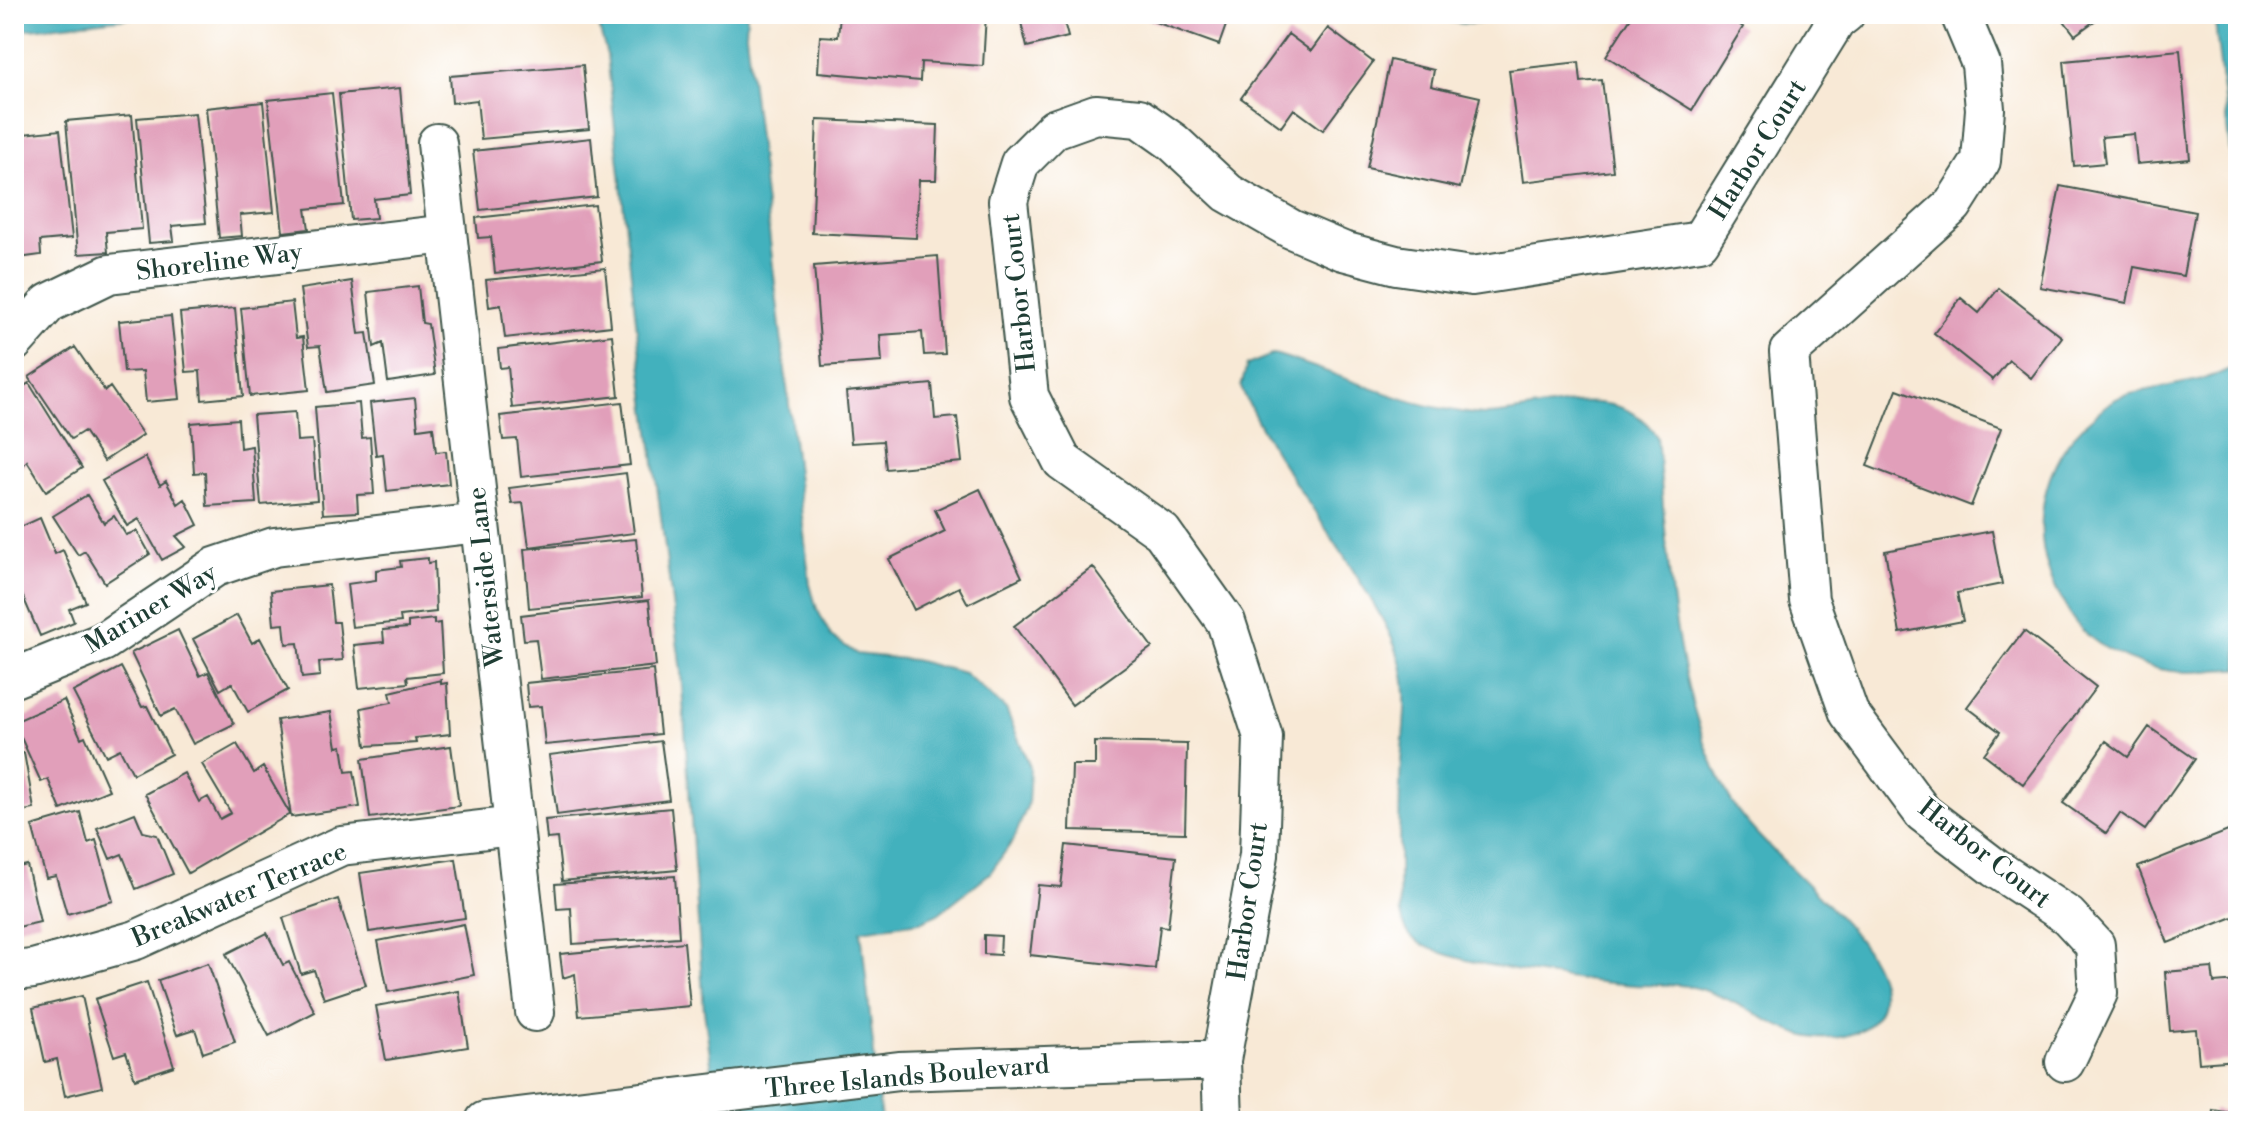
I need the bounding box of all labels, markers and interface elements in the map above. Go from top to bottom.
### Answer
street label: Harbor Court [1702,73,1814,226]
street label: Harbor Court [995,212,1043,374]
street label: Shoreline Way [134,236,304,288]
street label: Waterside Lane [461,485,511,669]
street label: Mariner Way [78,557,223,661]
street label: Harbor Court [1912,792,2057,915]
street label: Harbor Court [1221,820,1275,982]
street label: Breakwater Terrace [126,835,352,955]
street label: Three Islands Boulevard [764,1049,1051,1105]

